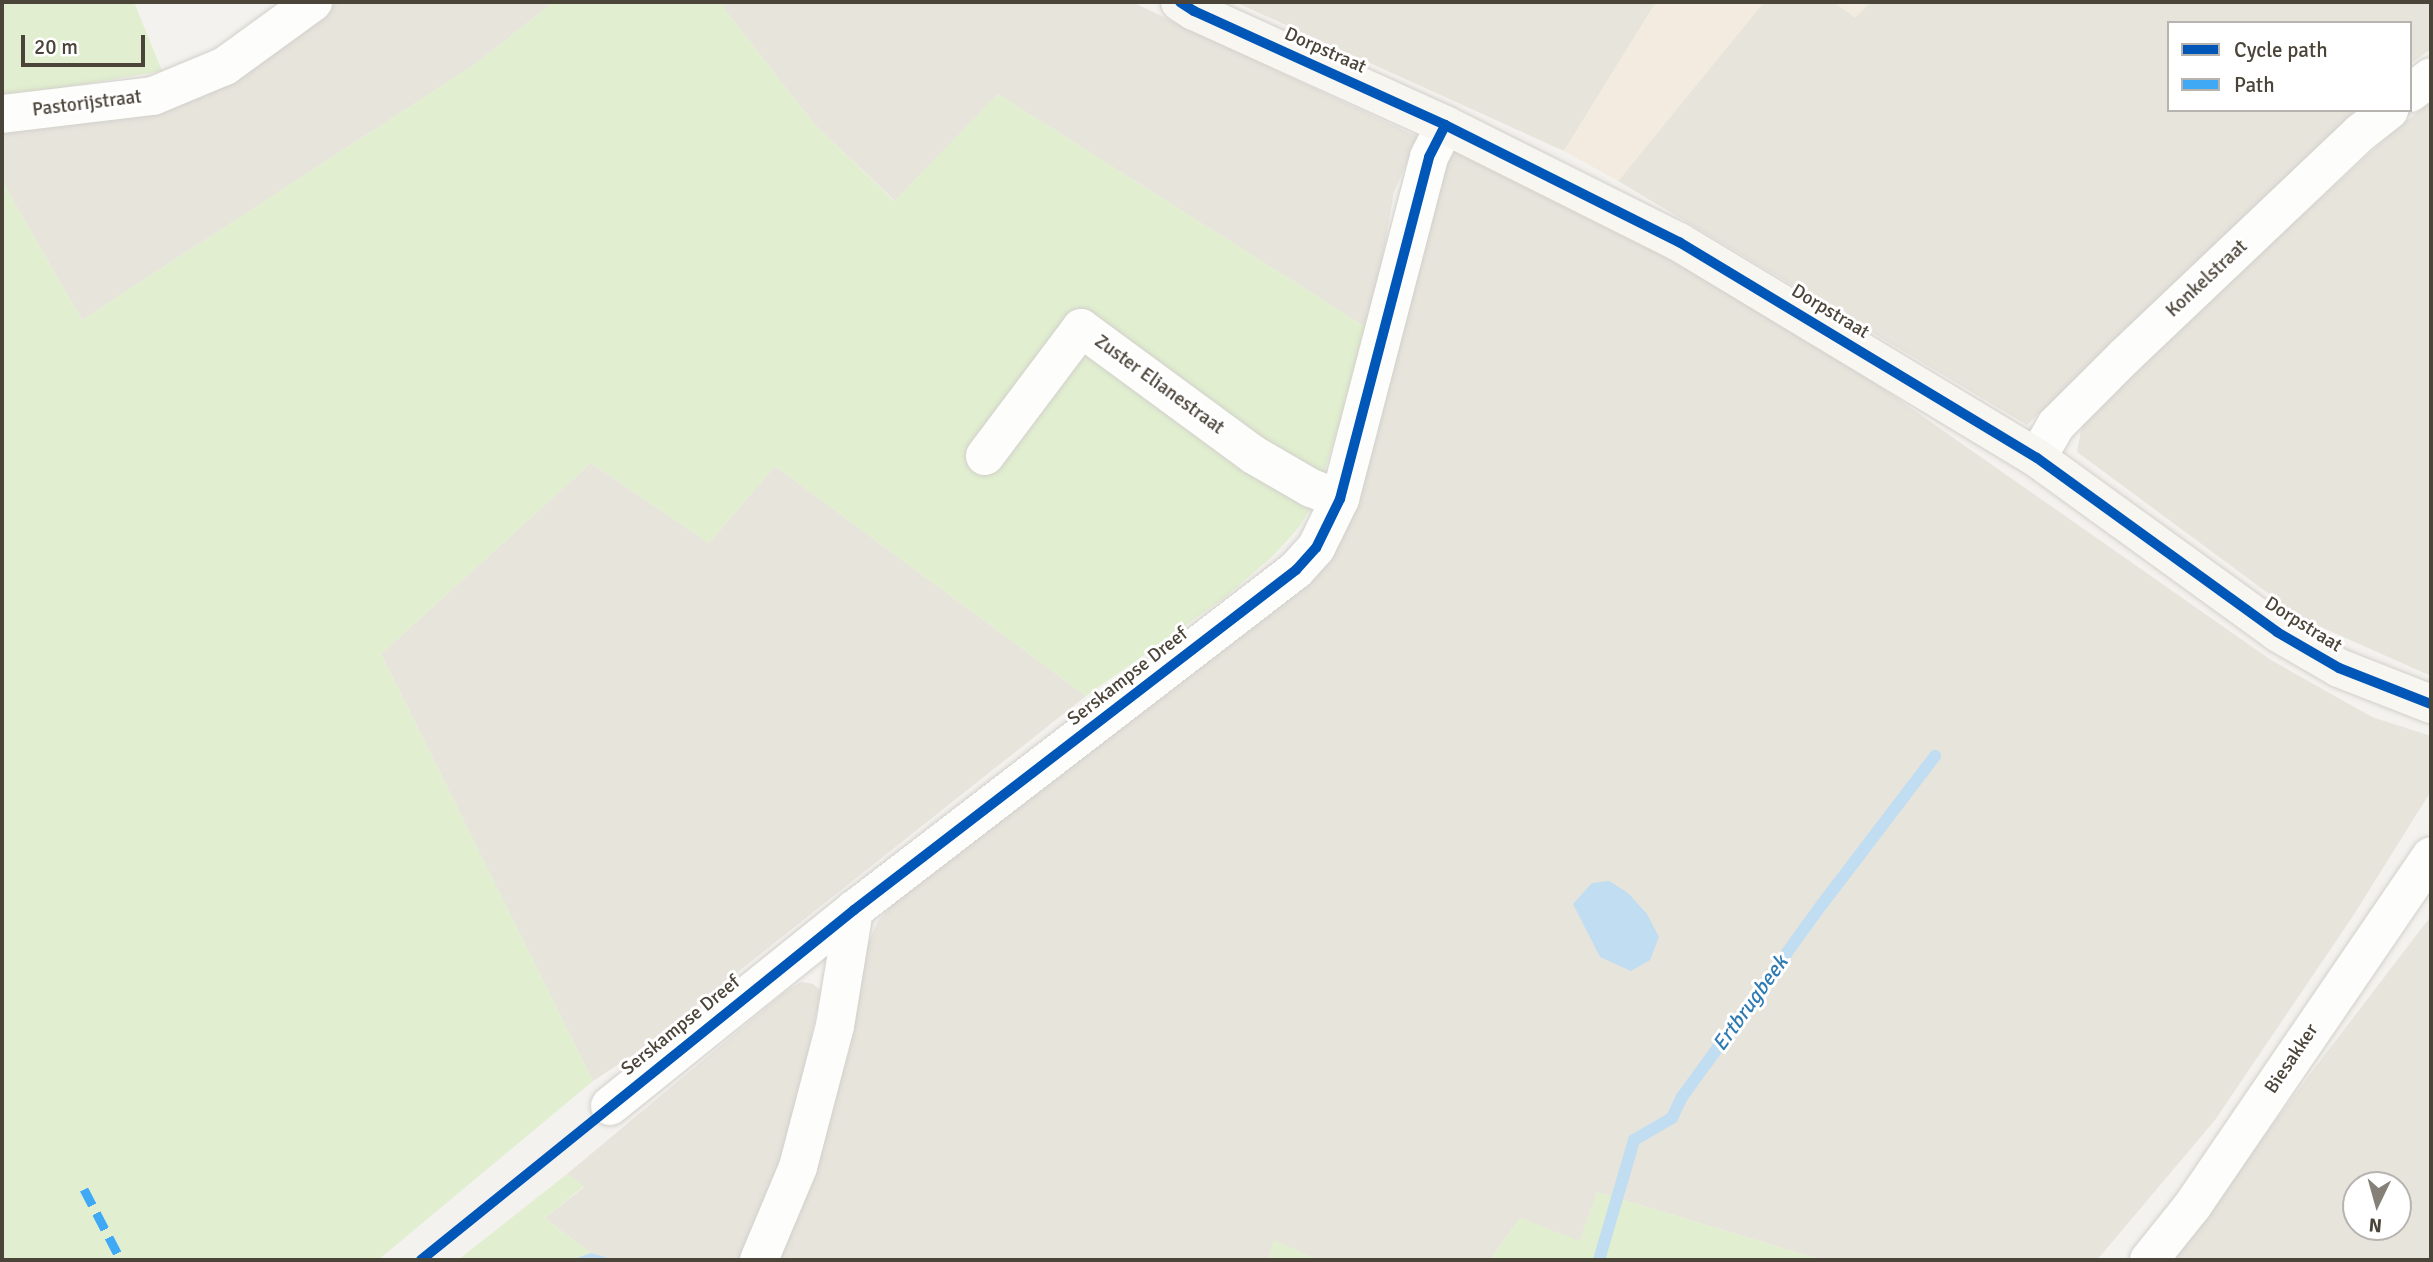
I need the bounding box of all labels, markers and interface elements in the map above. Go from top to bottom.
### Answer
scale bar [24,21,149,65]
legend [2167,21,2412,112]
street label: Dorpstraat [1281,23,1369,79]
text: 20 m [34,34,78,60]
text: Cycle path [2234,37,2328,63]
text: Path [2234,72,2275,98]
street label: Pastorijstraat [31,86,143,122]
street label: Konkelstraat [2162,236,2252,322]
street label: Dorpstraat [1787,280,1873,344]
street label: Zuster Elianestraat [1090,330,1228,440]
street label: Dorpstraat [2260,592,2346,658]
street label: Serskampse Dreef [1063,623,1193,731]
water label: Ertbrugbeek [1707,951,1793,1055]
street label: Serskampse Dreef [617,971,745,1081]
street label: Biesakker [2260,1020,2324,1098]
north arrow [2342,1171,2412,1241]
text: N [2368,1212,2383,1237]

